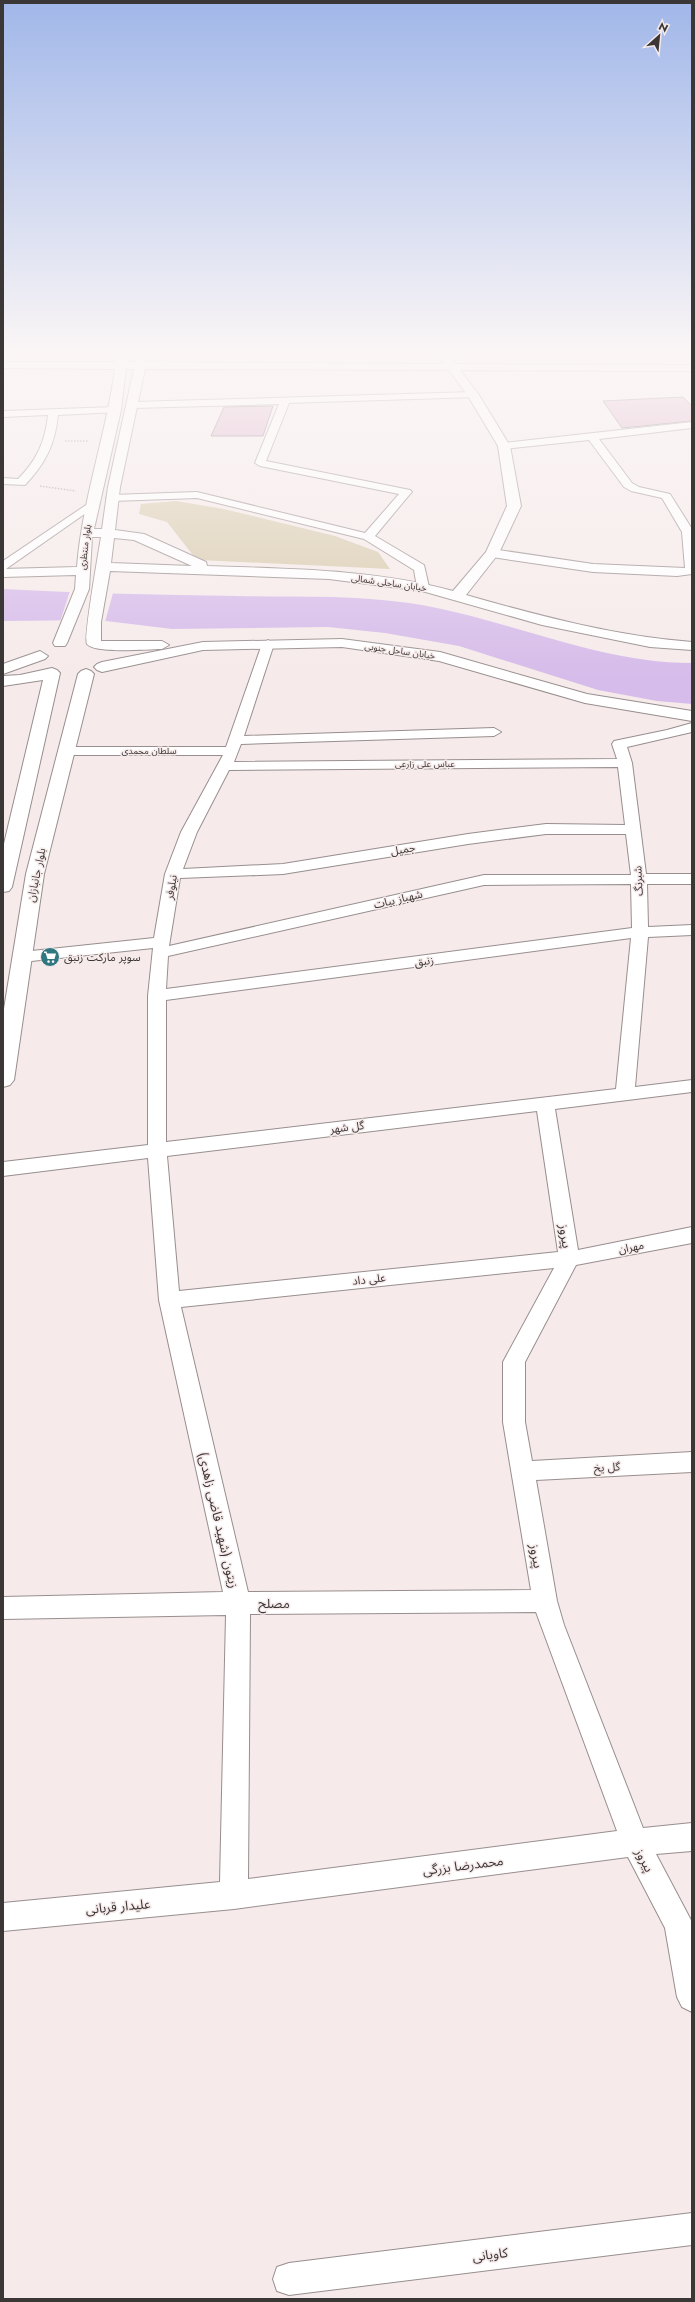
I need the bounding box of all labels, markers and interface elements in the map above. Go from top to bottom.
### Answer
north arrow [639,16,679,56]
text: N [656,18,671,36]
street label: بلوار منتظری [75,524,94,570]
street label: خیابان ساحلی شمالی [351,571,428,594]
street label: خیابان ساحل جنوبی [364,639,436,662]
street label: سلطان محمدی [122,744,176,757]
street label: عباس علی زارعی [395,757,455,770]
street label: جمیل [389,839,417,859]
street label: بلوار جانبازان [22,846,50,904]
street label: شبرنگ [629,865,647,896]
street label: نیلوفر [161,873,181,902]
street label: شهباز بیات [372,886,424,912]
supermarket icon: سوپر مارکت زنبق [39,946,61,968]
place label: سوپر مارکت زنبق [64,949,141,965]
street label: زنبق [413,952,435,970]
street label: گل شهر [328,1117,366,1137]
street label: پیروز [554,1222,577,1250]
street label: مهران [617,1237,645,1257]
street label: علی داد [352,1269,387,1289]
street label: زیتون (شهید قاضی زاهدی) [194,1450,243,1590]
street label: گل یخ [593,1458,621,1476]
street label: پیروز [525,1541,548,1570]
street label: مصلح [258,1594,290,1614]
street label: پیروز [630,1844,659,1876]
street label: محمدرضا بزرگی [422,1851,505,1880]
street label: علیدار قربانی [85,1894,152,1919]
street label: کاویانی [471,2243,510,2266]

